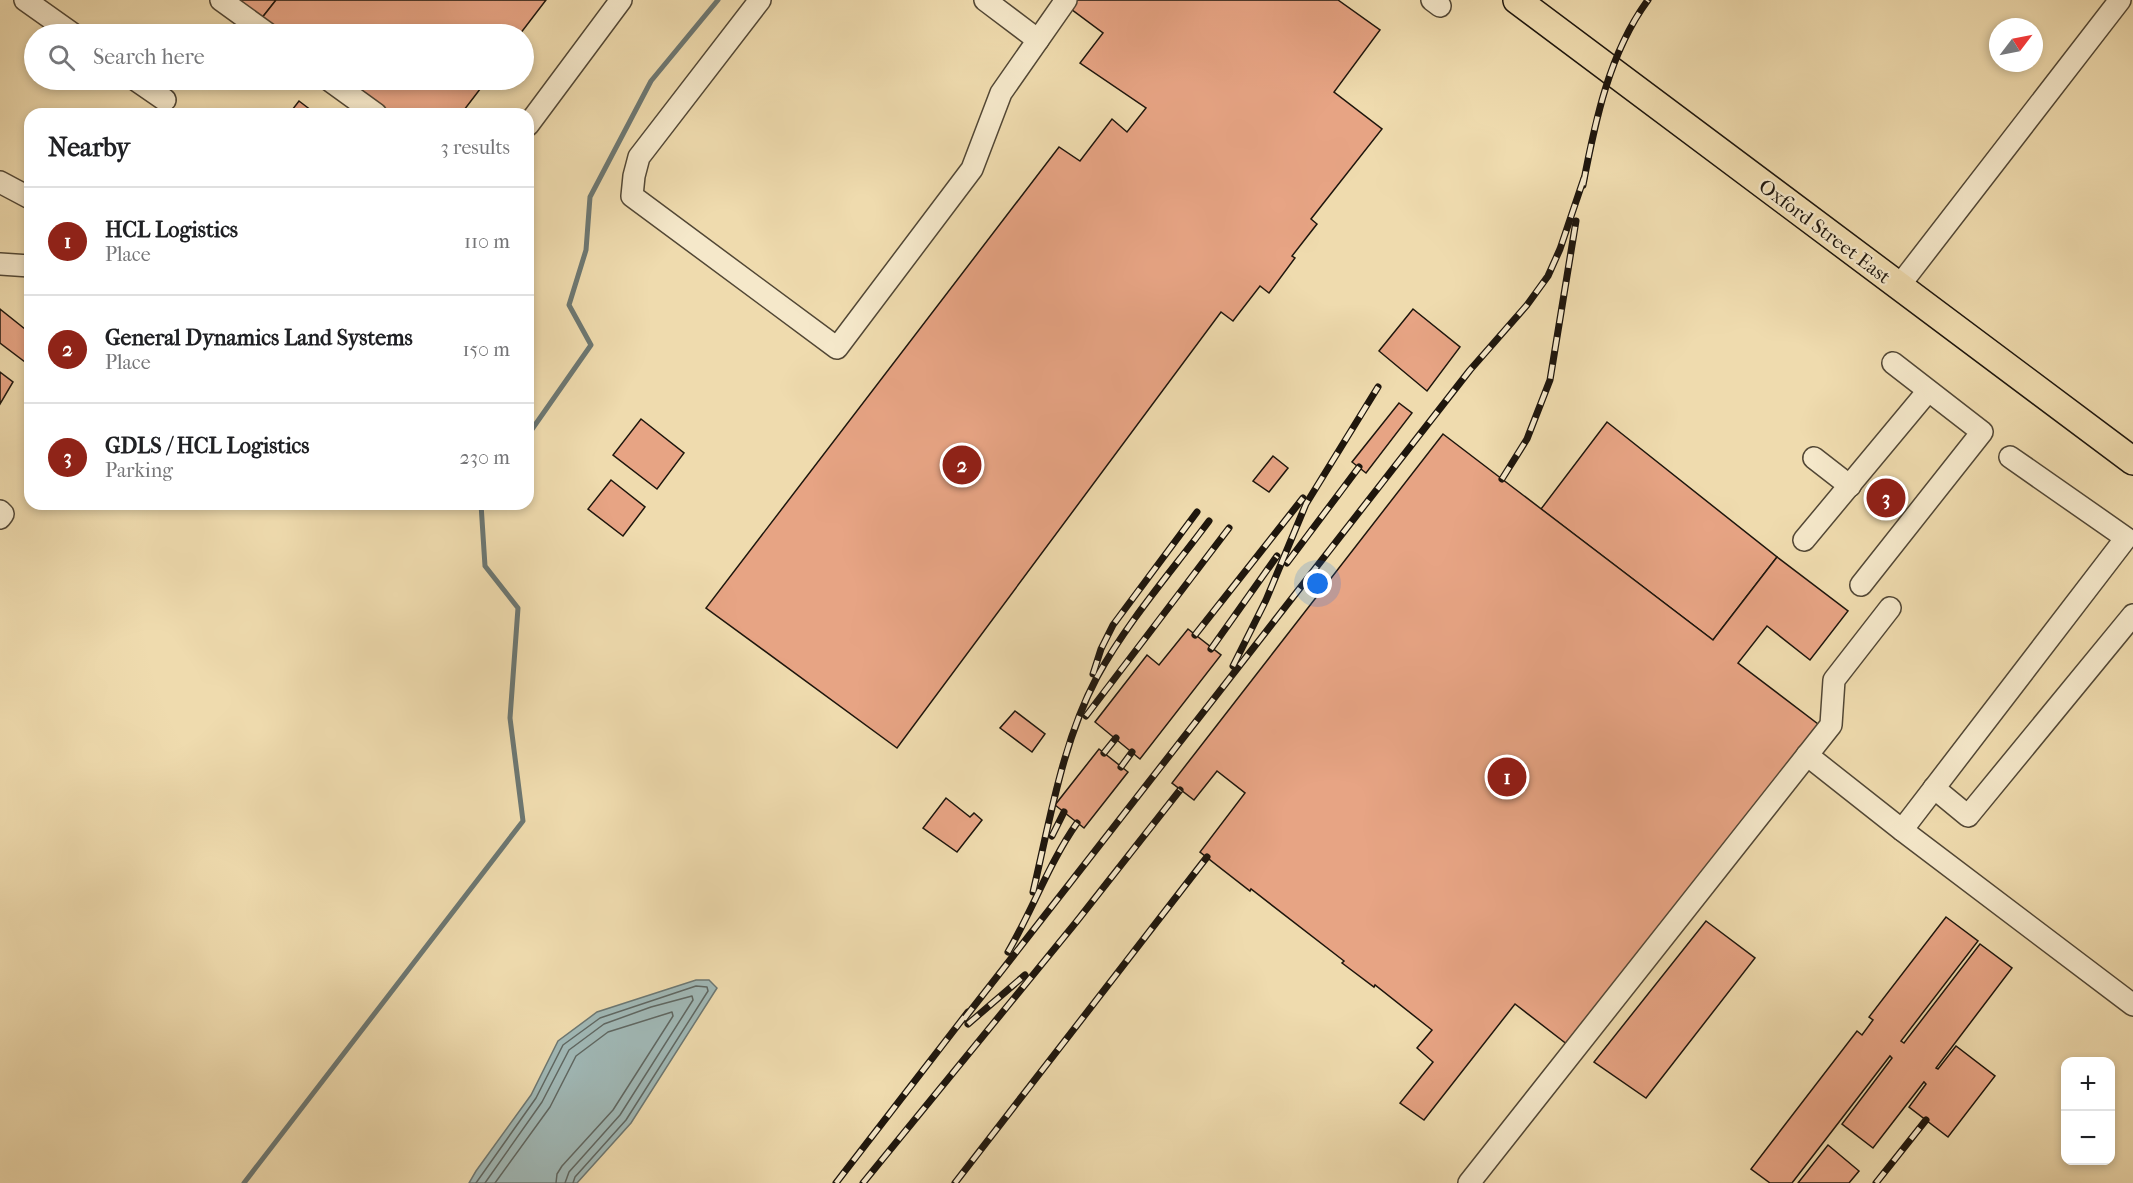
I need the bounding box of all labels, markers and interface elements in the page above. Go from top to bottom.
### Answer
north arrow [1989,18,2043,72]
search box [24,24,534,90]
icon: search [45,41,78,74]
text: Search here [93,44,205,70]
text: Nearby [48,132,130,163]
text: 3 results [441,136,510,159]
street label: Oxford Street East [1754,174,1895,288]
text: HCL Logistics [105,217,238,243]
text: 1 [64,230,71,253]
text: 110 m [464,230,510,253]
text: Place [105,243,151,266]
text: General Dynamics Land Systems [105,325,413,351]
text: 2 [62,338,73,361]
text: 150 m [462,338,510,361]
text: Place [105,351,151,374]
text: GDLS / HCL Logistics [105,433,309,459]
pin: 2 [942,442,982,488]
text: 3 [63,446,72,469]
text: 230 m [460,446,510,469]
text: Parking [105,459,173,482]
pin: 3 [1866,476,1906,520]
your location [1303,569,1332,598]
pin: 1 [1488,754,1526,800]
map controls [2061,1057,2115,1165]
button: + [2061,1057,2115,1111]
button: − [2061,1111,2115,1165]

